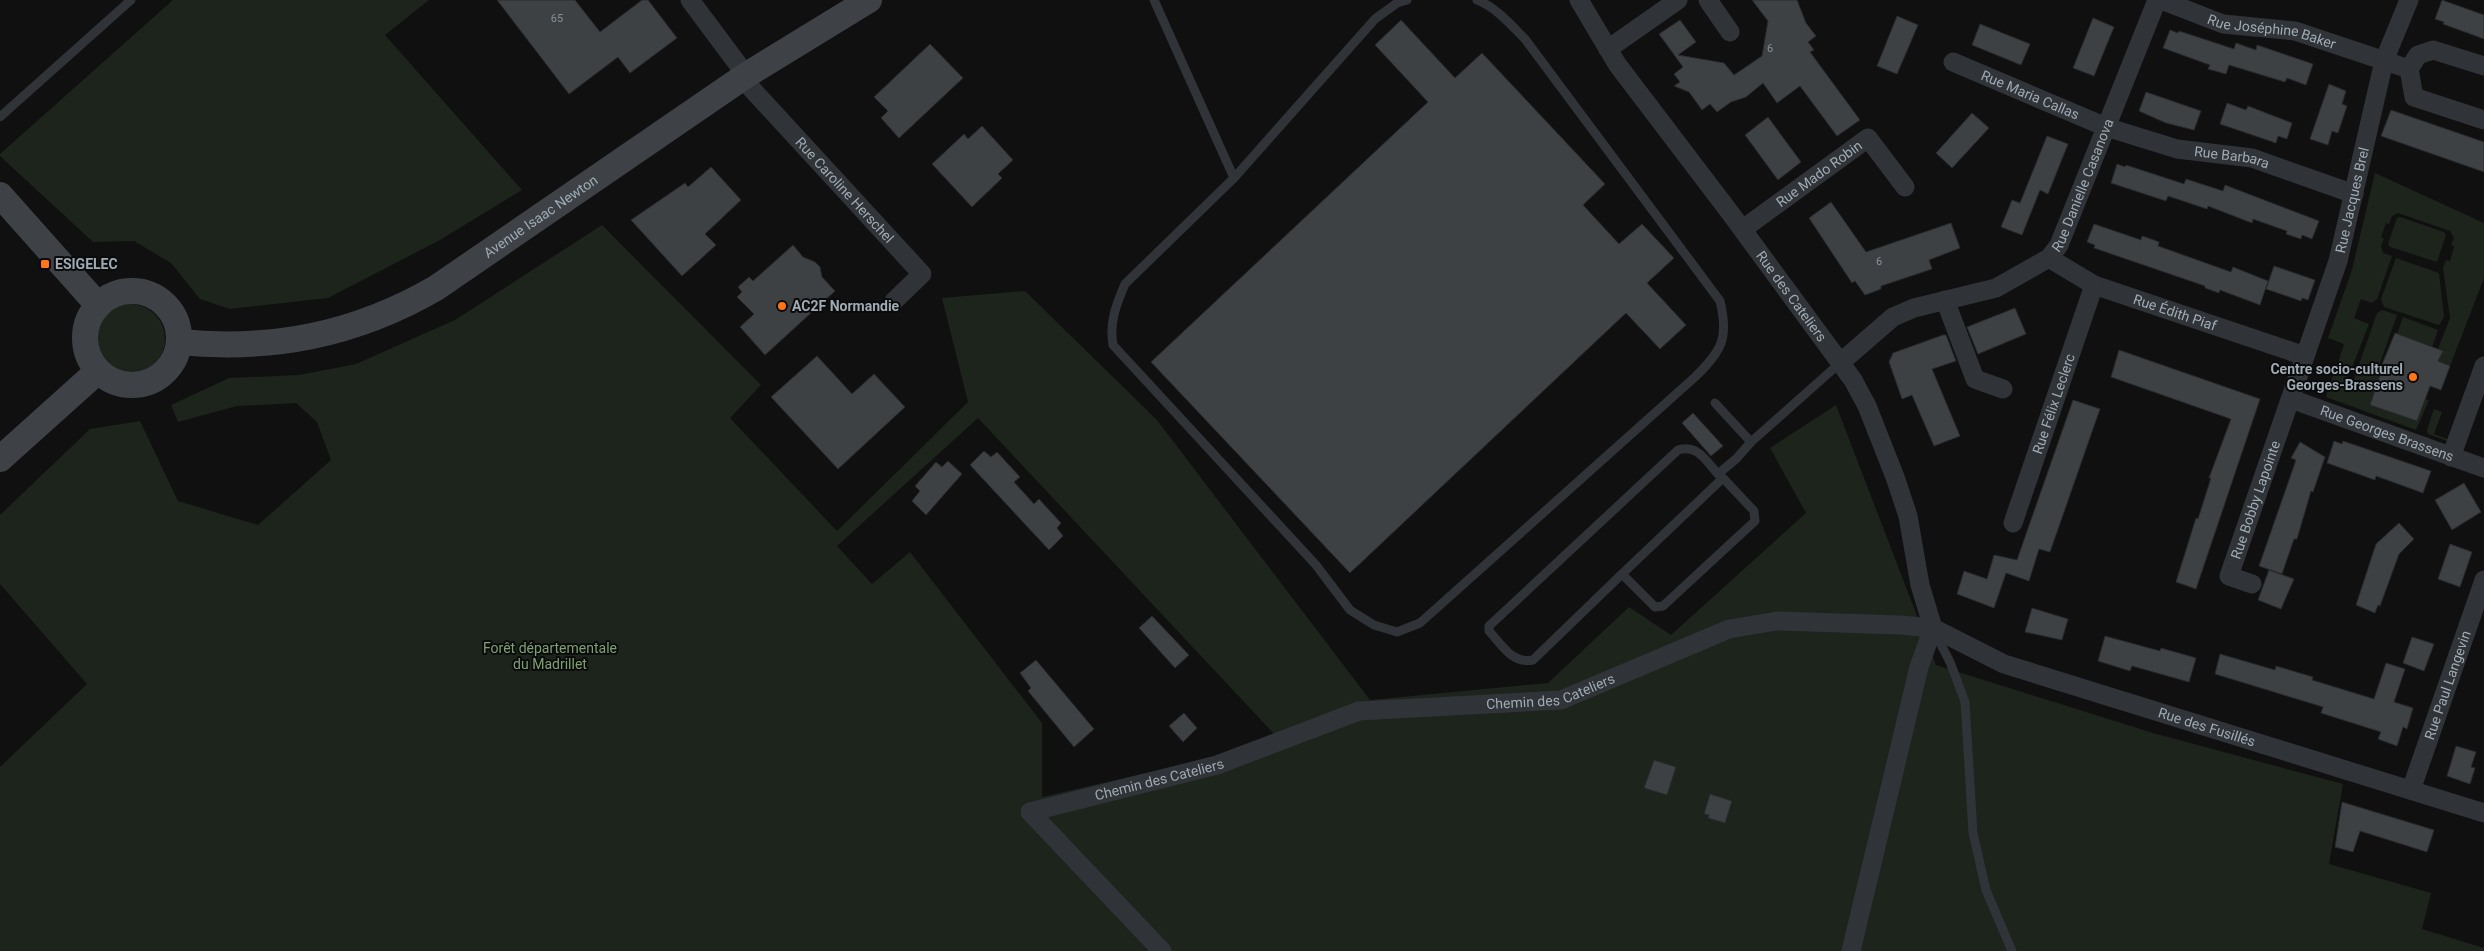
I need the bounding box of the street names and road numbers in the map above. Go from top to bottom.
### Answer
street label: Rue Joséphine Baker [2205,11,2338,52]
street label: Rue Maria Callas [1979,67,2082,123]
street label: Rue Danielle Casanova [2049,116,2117,255]
street label: Rue Caroline Herschel [792,134,897,246]
street label: Rue Mado Robin [1773,137,1865,210]
street label: Rue Barbara [2193,143,2272,172]
street label: Rue Jacques Brel [2332,146,2372,255]
street label: Avenue Isaac Newton [481,172,601,261]
street label: Rue des Cateliers [1753,248,1830,345]
street label: Rue Édith Piaf [2131,291,2219,334]
street label: Rue Félix Leclerc [2029,352,2078,456]
street label: Rue Georges Brassens [2318,402,2456,465]
street label: Rue Bobby Lapointe [2228,439,2283,561]
street label: Rue Paul Langevin [2421,629,2474,742]
street label: Chemin des Cateliers [1486,670,1617,712]
street label: Rue des Fusillés [2156,704,2257,750]
street label: Chemin des Cateliers [1093,755,1226,803]

